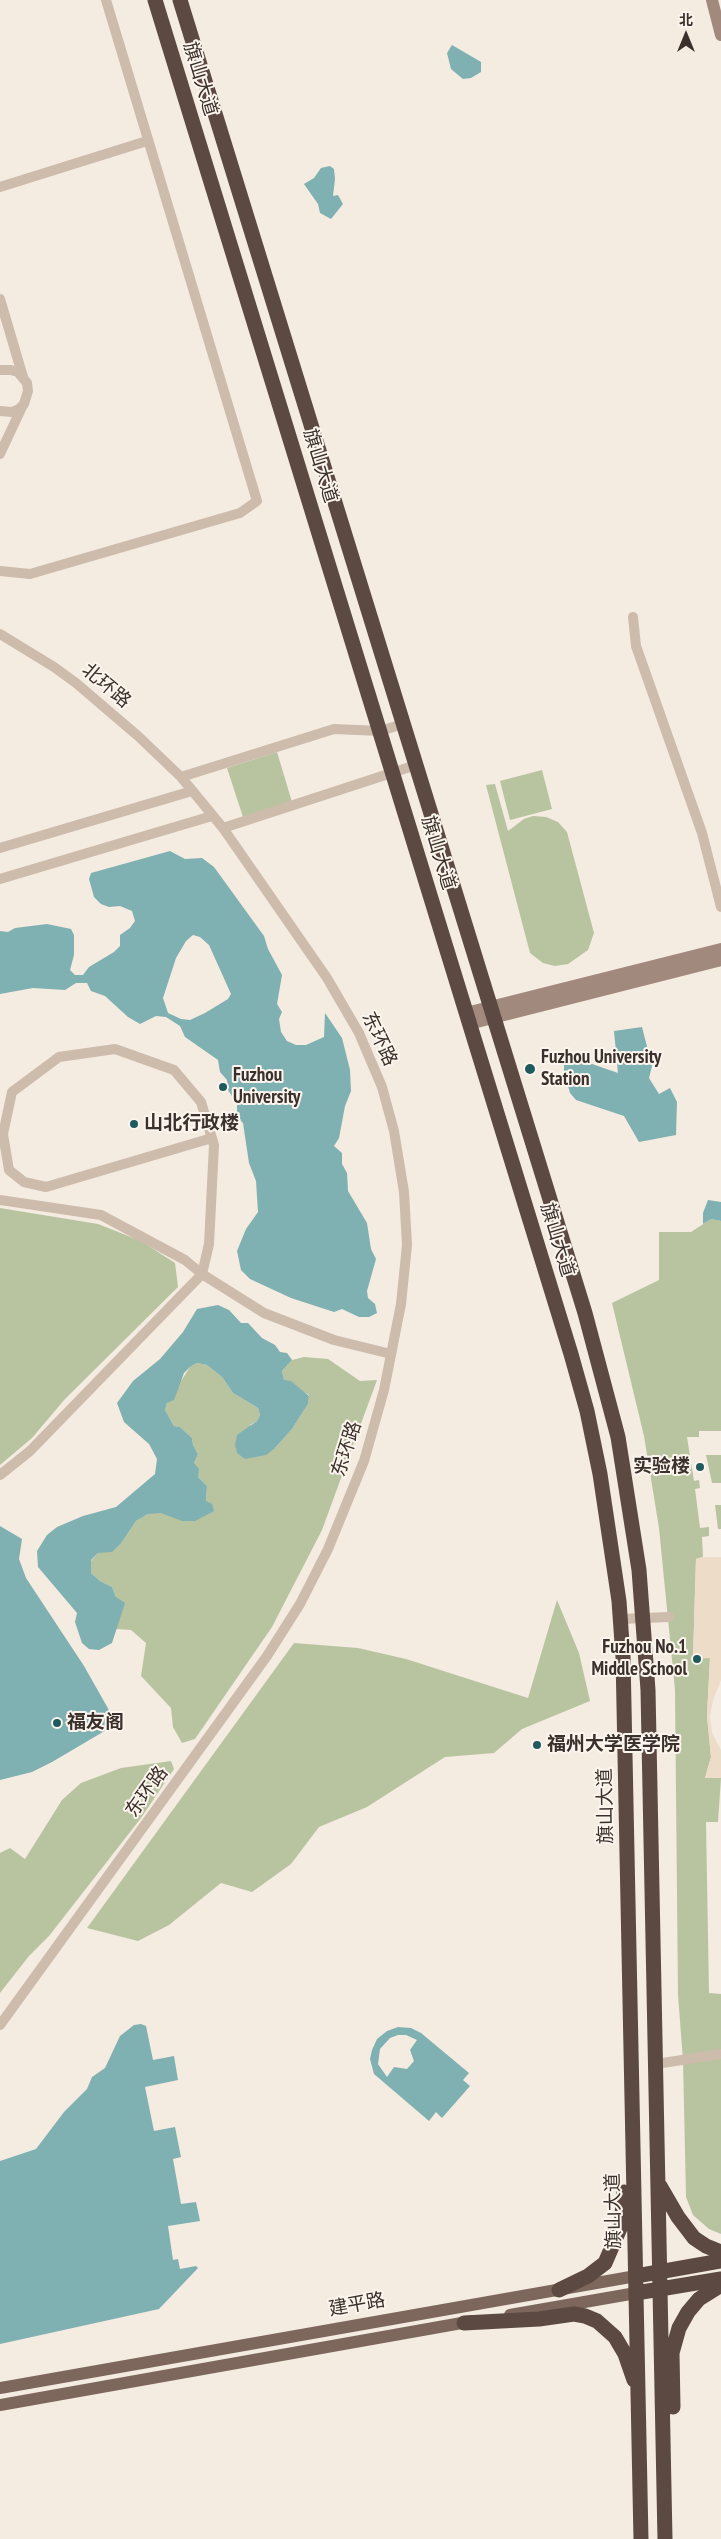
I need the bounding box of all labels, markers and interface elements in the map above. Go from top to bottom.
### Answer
north arrow [661,10,711,60]
text: 北 [679,11,693,29]
street label: 旗山大道 [178,39,222,119]
street label: 旗山大道 [298,426,342,506]
street label: 北环路 [77,659,135,713]
street label: 旗山大道 [416,813,460,893]
street label: 东环路 [357,1008,401,1070]
place label: Fuzhou University Station [541,1047,661,1091]
marker: Fuzhou University Station [523,1062,537,1076]
place label: Fuzhou University [233,1065,300,1109]
marker: Fuzhou University [217,1081,229,1093]
place label: 山北行政楼 [144,1113,239,1135]
marker: 山北行政楼 [128,1118,140,1130]
street label: 旗山大道 [535,1200,579,1280]
street label: 东环路 [327,1418,367,1480]
place label: 实验楼 [633,1456,690,1478]
marker: 实验楼 [694,1461,706,1473]
place label: Fuzhou No.1 Middle School [592,1637,687,1681]
marker: Fuzhou No.1 Middle School [691,1653,703,1665]
place label: 福友阁 [67,1712,124,1734]
marker: 福友阁 [51,1717,63,1729]
place label: 福州大学医学院 [547,1734,680,1756]
marker: 福州大学医学院 [531,1739,543,1751]
street label: 东环路 [121,1762,173,1822]
street label: 旗山大道 [594,1768,618,1844]
street label: 旗山大道 [602,2173,626,2249]
street label: 建平路 [327,2289,387,2321]

